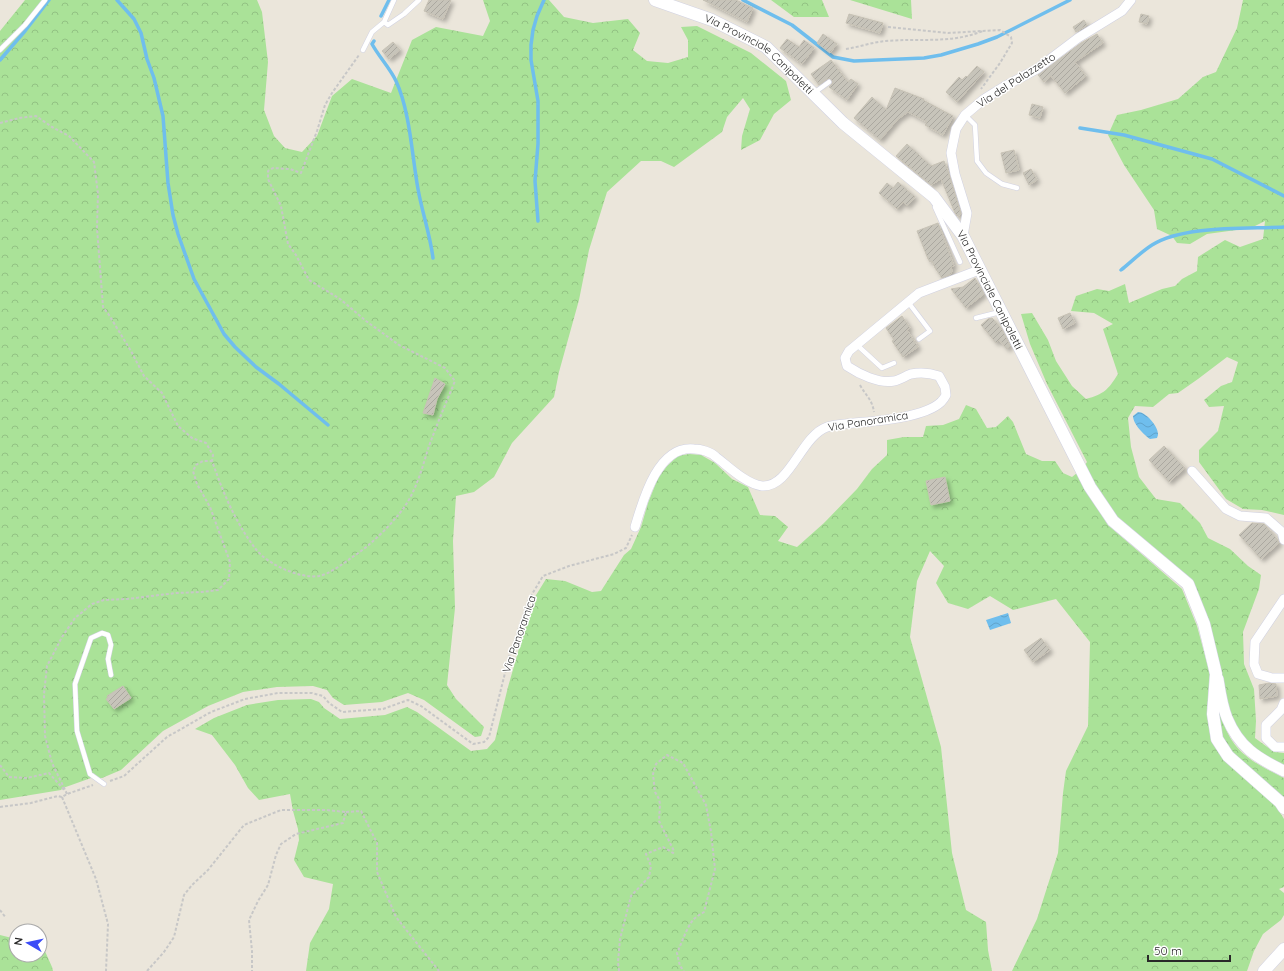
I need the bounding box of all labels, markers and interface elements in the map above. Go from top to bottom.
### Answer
street label: Via Provinciale Canipaletti [703,11,817,97]
street label: Via del Palazzetto [974,49,1058,111]
street label: Via Provinciale Canipaletti [954,227,1026,352]
street label: Via Panoramica [827,408,909,434]
street label: Via Panoramica [499,593,539,675]
north arrow [8,923,48,963]
text: N [11,936,26,947]
scale bar [1148,937,1230,963]
text: 50 m [1154,943,1182,958]

